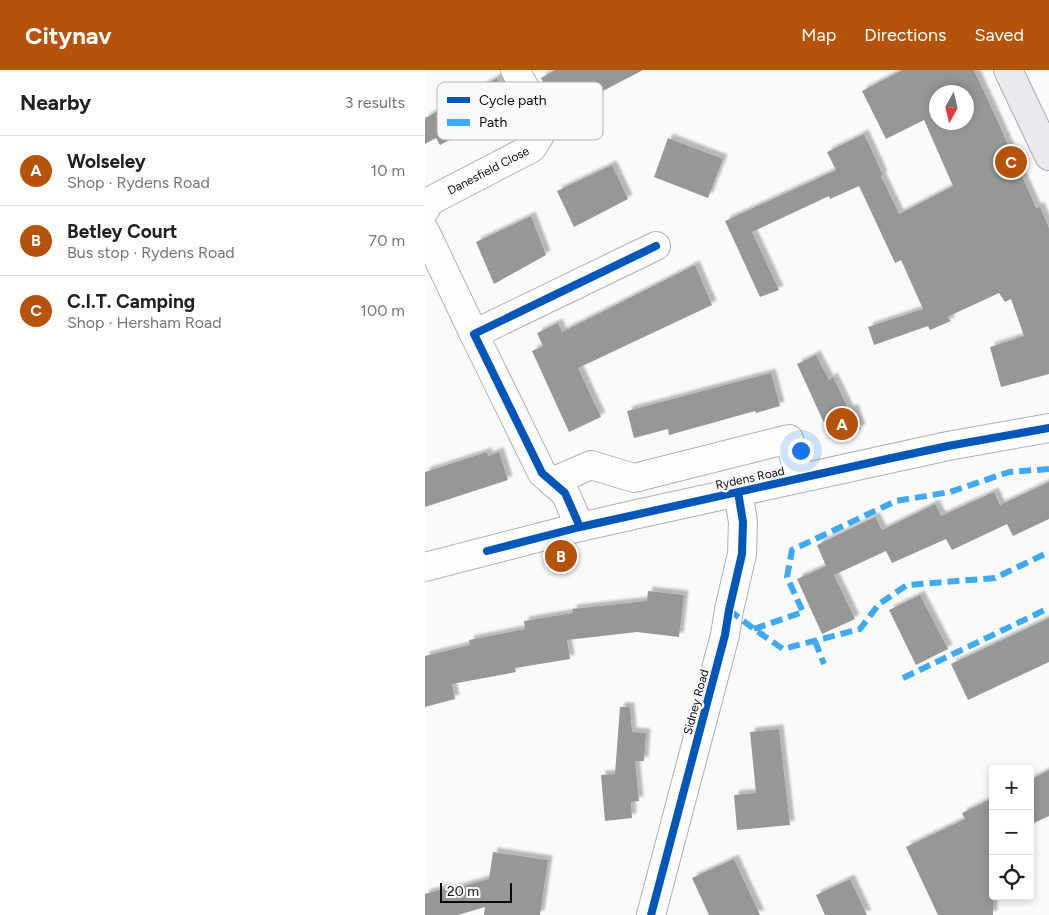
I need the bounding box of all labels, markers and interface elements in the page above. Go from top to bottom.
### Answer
text: Citynav [25,21,112,50]
text: Map [801,24,836,46]
text: Directions [864,24,946,46]
text: Saved [974,24,1024,46]
legend [437,82,603,140]
north arrow [929,85,974,130]
text: Nearby [20,90,91,115]
text: Cycle path [479,92,547,109]
text: 3 results [345,93,405,112]
text: Path [479,114,507,131]
pin: C [995,143,1027,181]
street label: Danesfield Close [445,144,532,198]
text: Wolseley [67,150,146,173]
text: A [30,161,42,180]
text: 10 m [371,161,405,180]
text: Shop · Rydens Road [67,173,210,192]
text: Betley Court [67,220,178,243]
text: B [31,231,41,250]
text: 70 m [369,231,405,250]
text: Bus stop · Rydens Road [67,243,235,262]
text: C.I.T. Camping [67,290,195,313]
text: C [30,301,42,320]
text: 100 m [360,301,405,320]
text: Shop · Hersham Road [67,313,222,332]
pin: A [826,405,858,443]
your location [788,438,814,464]
street label: Rydens Road [714,464,786,492]
pin: B [545,537,577,575]
street label: Sidney Road [681,668,711,736]
map controls [989,765,1034,900]
button: + [989,765,1034,810]
button: − [989,810,1034,855]
button: locate [989,855,1034,900]
scale bar [440,880,513,903]
text: 20 m [447,883,479,900]

